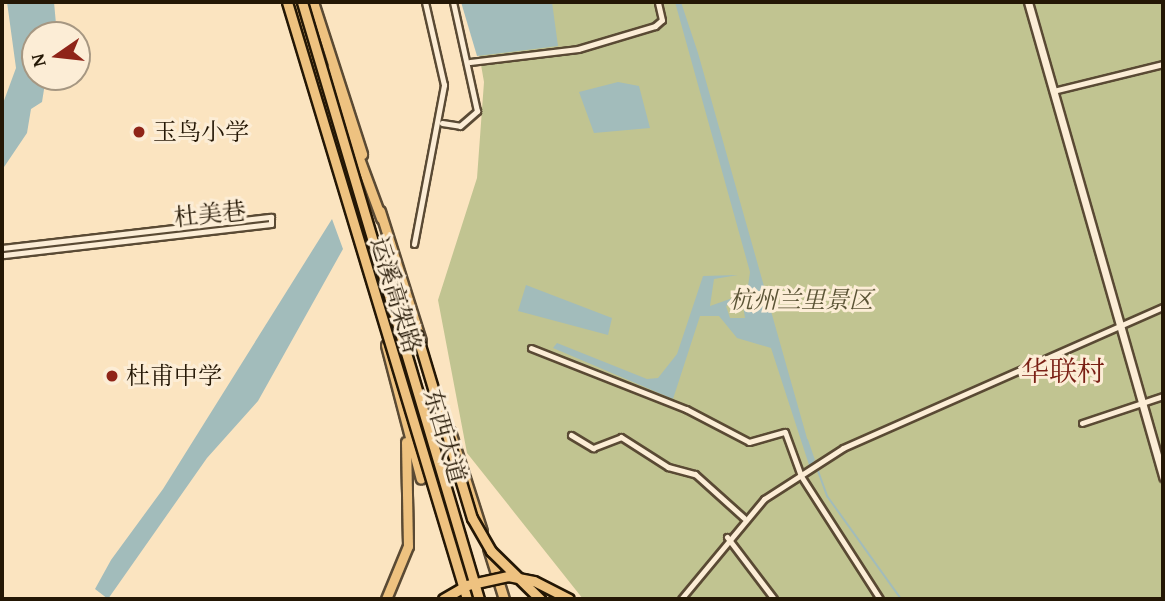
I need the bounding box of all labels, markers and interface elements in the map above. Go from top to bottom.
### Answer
north arrow [21,21,91,91]
text: N [22,51,53,70]
place label: 玉鸟小学 [153,118,249,146]
marker: 玉鸟小学 [131,124,147,140]
street label: 杜美巷 [173,196,247,232]
street label: 运溪高架路 [365,233,427,357]
park label: 杭州兰里景区 [729,286,873,314]
district label: 华联村 [1021,354,1105,388]
place label: 杜甫中学 [126,362,222,390]
marker: 杜甫中学 [104,368,120,384]
street label: 东西大道 [418,386,472,486]

